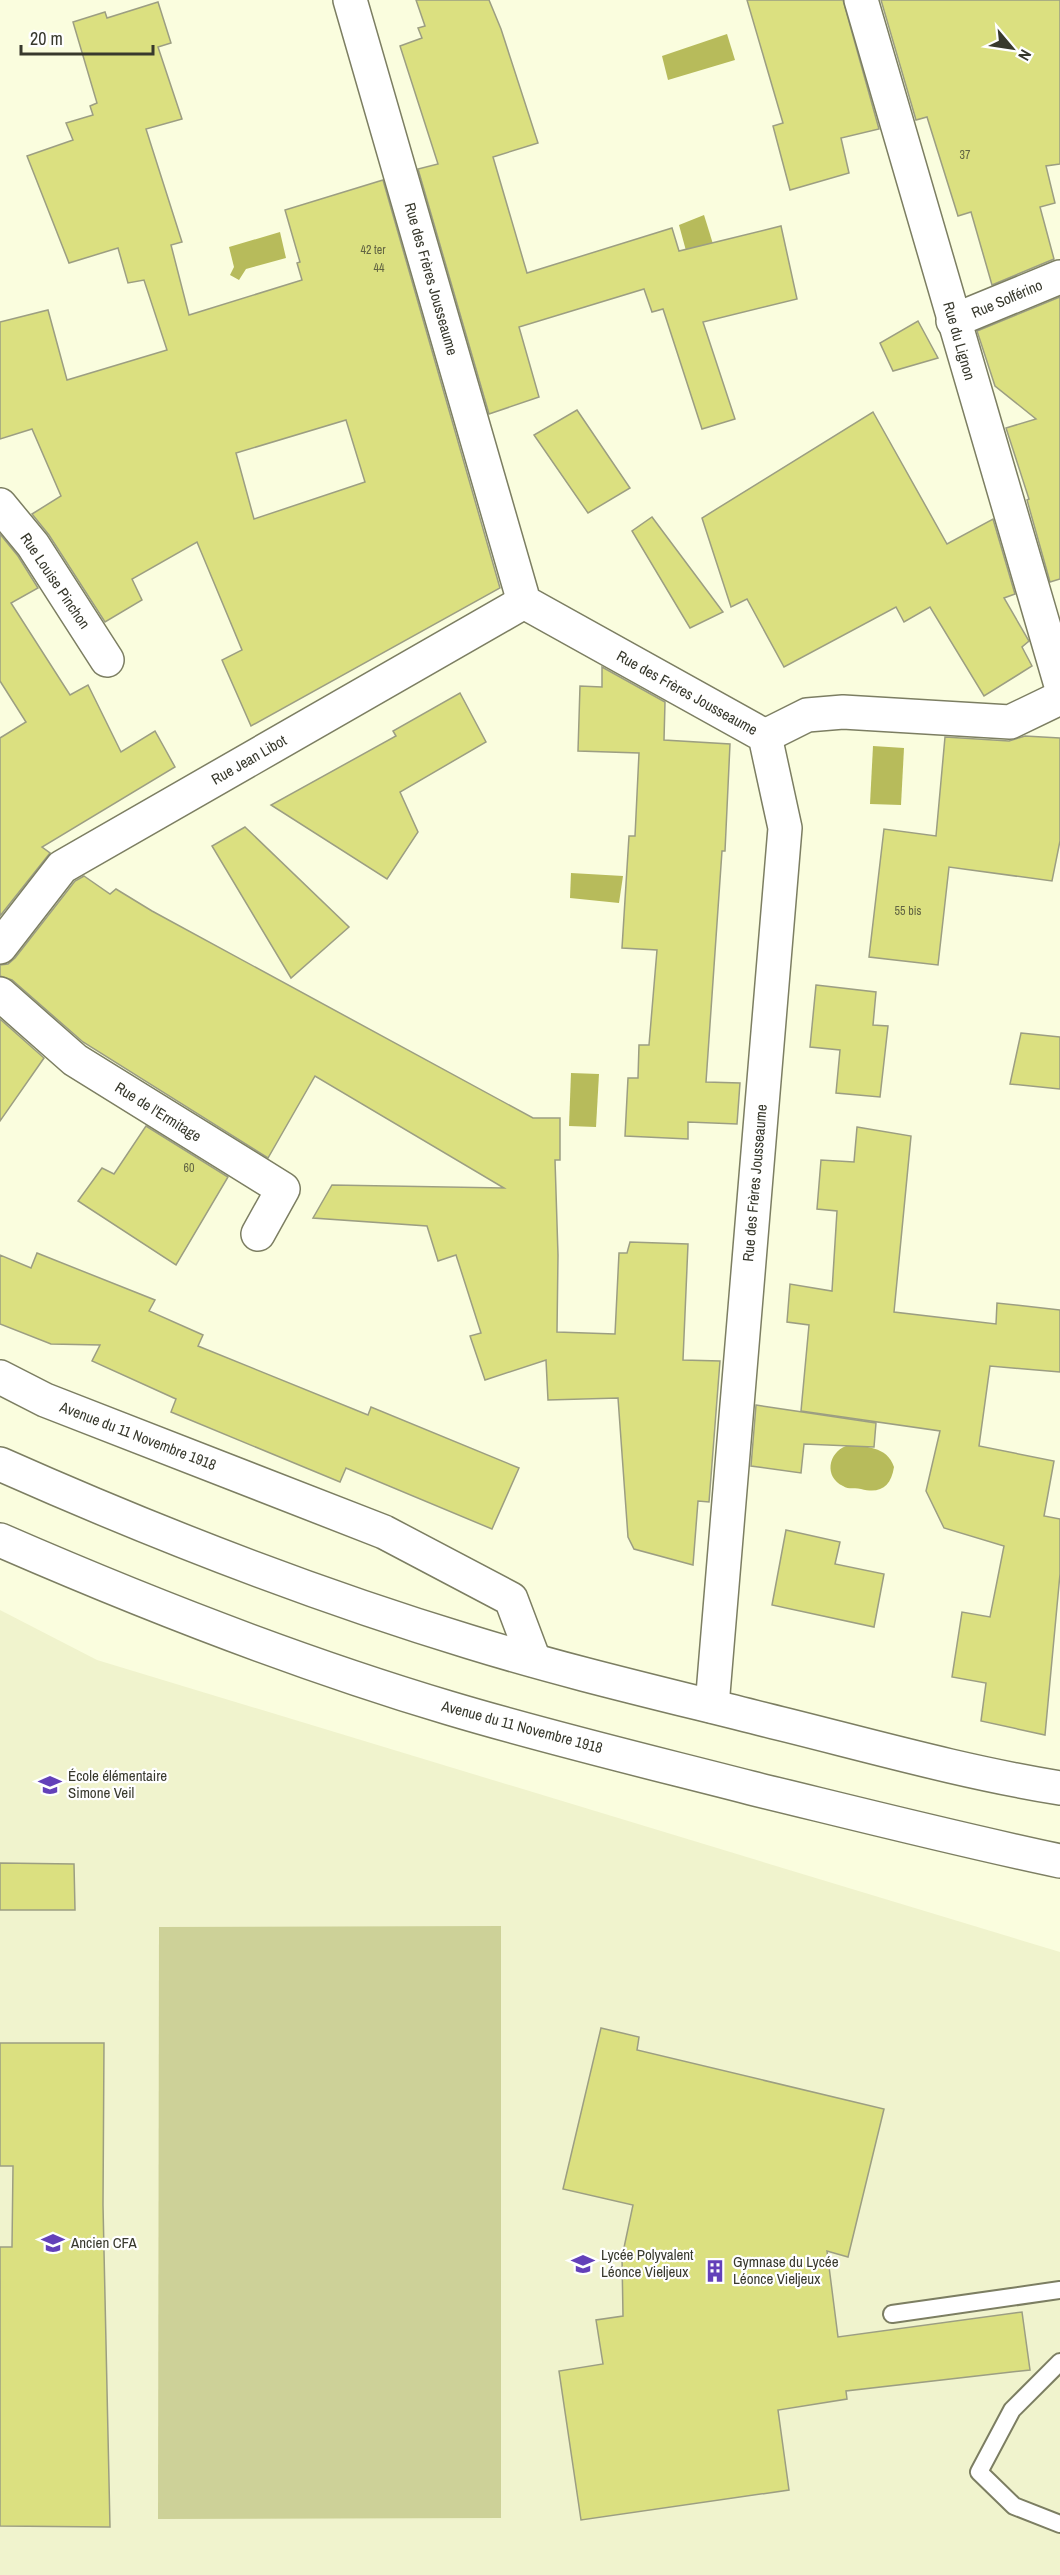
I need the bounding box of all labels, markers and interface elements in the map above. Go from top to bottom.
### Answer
scale bar [21,18,153,56]
north arrow [982,18,1042,78]
text: 20 m [30,26,63,51]
text: N [1013,46,1037,65]
house number: 37 [960,147,971,163]
street label: Rue des Frères Jousseaume [400,200,463,358]
house number: 42 ter [360,242,386,258]
house number: 44 [374,260,385,276]
street label: Rue Solférino [968,274,1046,323]
street label: Rue du Lignon [938,299,981,383]
street label: Rue Louise Pinchon [16,529,95,633]
street label: Rue des Frères Jousseaume [613,645,762,740]
street label: Rue Jean Libot [207,729,291,790]
house number: 55 bis [895,903,921,919]
street label: Rue de l'Ermitage [111,1077,206,1147]
street label: Rue des Frères Jousseaume [737,1103,772,1263]
house number: 60 [184,1160,194,1176]
street label: Avenue du 11 Novembre 1918 [56,1396,219,1475]
street label: Avenue du 11 Novembre 1918 [438,1695,605,1758]
place label: École élémentaire Simone Veil [68,1765,167,1803]
school or university icon: École élémentaire Simone Veil [37,1772,63,1798]
school or university icon: Ancien CFA [40,2230,66,2256]
place label: Ancien CFA [70,2232,137,2253]
place label: Lycée Polyvalent Léonce Vieljeux [601,2244,694,2282]
school or university icon: Lycée Polyvalent Léonce Vieljeux [570,2251,596,2277]
place label: Gymnase du Lycée Léonce Vieljeux [733,2251,839,2289]
building icon: Gymnase du Lycée Léonce Vieljeux [702,2258,728,2284]

